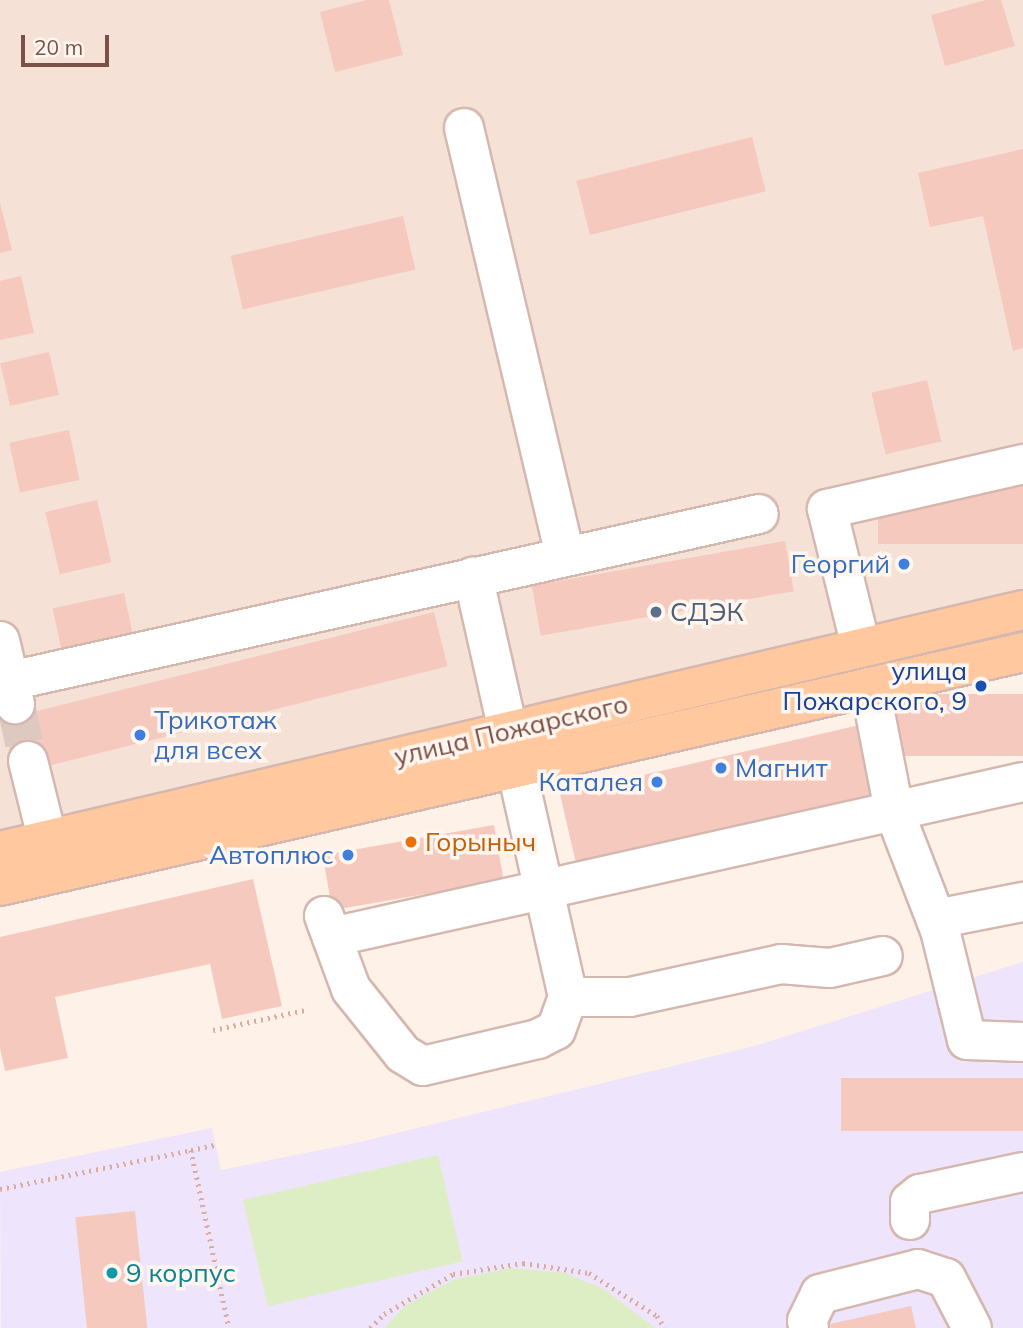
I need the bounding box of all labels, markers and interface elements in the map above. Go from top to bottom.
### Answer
scale bar [24,21,112,65]
text: 20 m [34,34,83,60]
place label: Георгий [791,548,890,580]
marker: Георгий [896,556,912,572]
place label: СДЭК [670,596,744,628]
marker: СДЭК [648,604,664,620]
place label: улица Пожарского, 9 [783,655,967,716]
marker: улица Пожарского, 9 [973,678,989,694]
street label: улица Пожарского [391,688,631,772]
place label: Трикотаж для всех [154,704,277,766]
marker: Трикотаж для всех [132,727,148,743]
place label: Магнит [735,752,828,784]
marker: Магнит [713,760,729,776]
place label: Каталея [538,766,643,798]
marker: Каталея [649,774,665,790]
place label: Горыныч [425,826,536,858]
marker: Горыныч [403,834,419,850]
place label: Автоплюс [209,839,334,871]
marker: Автоплюс [340,847,356,863]
place label: 9 корпус [126,1257,236,1289]
marker: 9 корпус [104,1265,120,1281]

